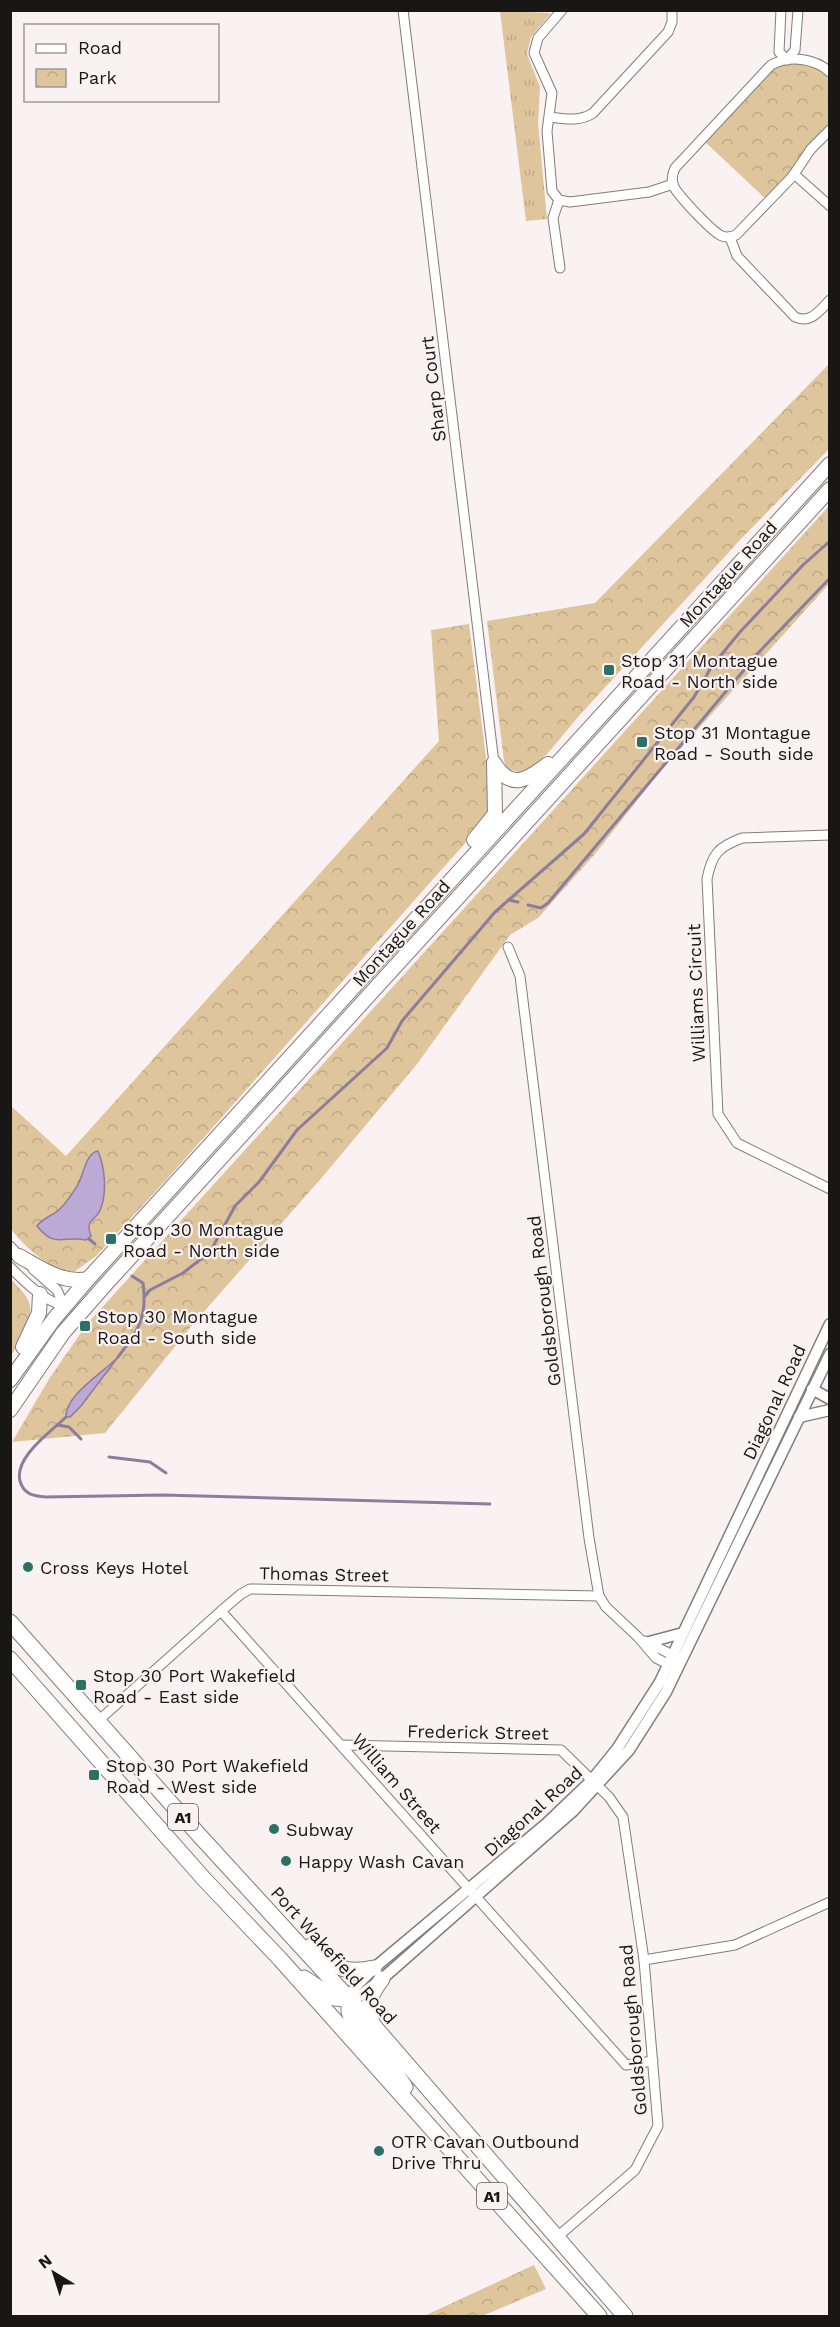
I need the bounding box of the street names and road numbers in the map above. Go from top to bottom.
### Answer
street label: Sharp Court [416,335,450,443]
street label: Montague Road [675,516,781,632]
street label: Montague Road [348,875,454,991]
street label: Williams Circuit [683,923,709,1063]
street label: Goldsborough Road [523,1214,565,1388]
street label: Diagonal Road [738,1341,810,1463]
street label: Thomas Street [259,1562,389,1586]
street label: Frederick Street [407,1720,549,1744]
street label: William Street [348,1729,446,1838]
street label: Diagonal Road [480,1762,586,1860]
road number: A1 [168,1804,198,1830]
street label: Port Wakefield Road [267,1882,401,2028]
street label: Goldsborough Road [615,1943,651,2117]
road number: A1 [477,2183,507,2209]

